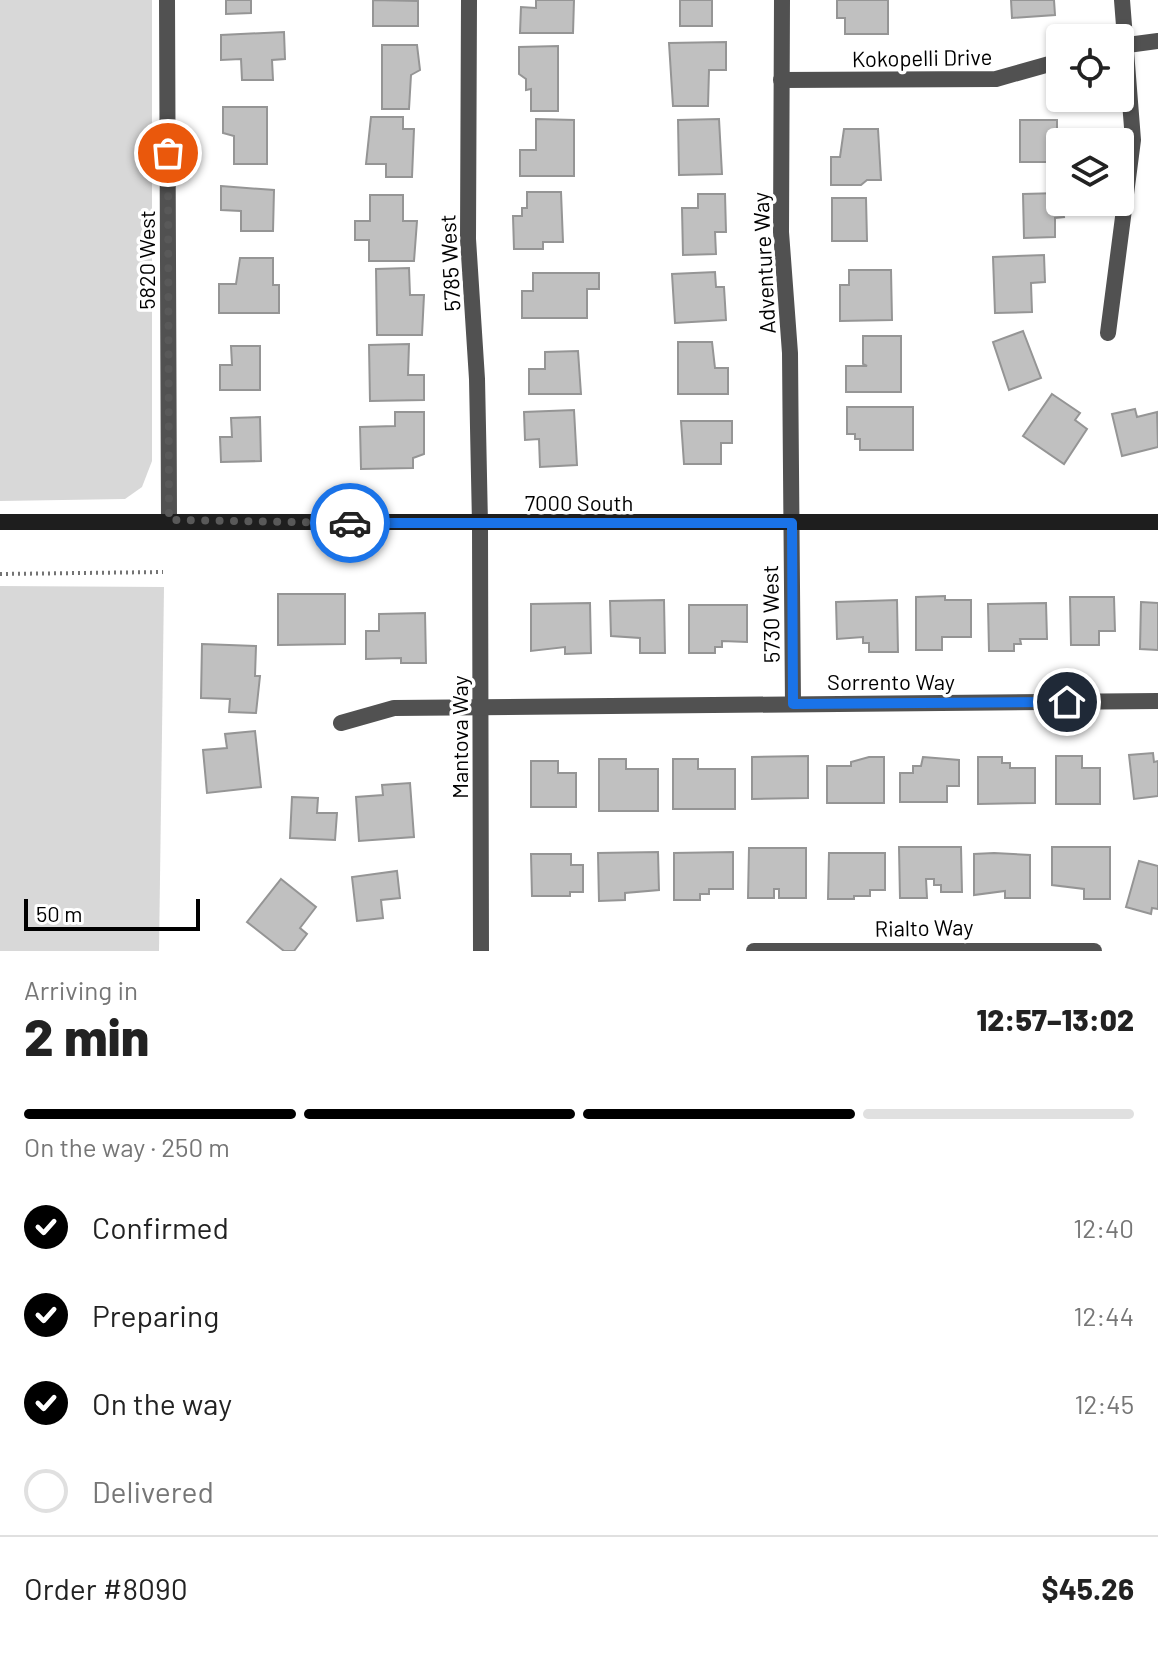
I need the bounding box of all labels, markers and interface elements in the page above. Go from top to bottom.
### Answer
map controls [1046,24,1134,216]
button: locate [1046,24,1134,112]
street label: Kokopelli Drive [852,43,992,71]
pin [134,119,202,187]
button: layers [1046,128,1134,216]
icon: bag [146,131,190,175]
street label: Adventure Way [746,191,780,335]
street label: 5820 West [133,210,159,310]
street label: 5785 West [433,214,465,312]
courier [310,483,390,563]
street label: 7000 South [525,489,633,515]
icon: car [328,501,372,545]
street label: 5730 West [756,565,784,663]
street label: Sorrento Way [827,668,955,694]
pin [1033,668,1101,736]
street label: Mantova Way [446,675,472,799]
icon: home [1045,680,1089,724]
scale bar [24,895,200,931]
text: 50 m [36,900,82,926]
street label: Rialto Way [874,913,974,941]
text: Arriving in [24,974,138,1005]
text: 12:57–13:02 [977,1001,1134,1037]
text: 2 min [24,1004,149,1066]
text: On the way · 250 m [24,1131,230,1162]
icon: check [24,1205,68,1249]
text: Confirmed [92,1209,229,1245]
text: 12:40 [1073,1212,1134,1243]
icon: check [24,1293,68,1337]
text: Preparing [92,1297,219,1333]
text: 12:44 [1073,1300,1134,1331]
icon: check [24,1381,68,1425]
text: On the way [92,1385,232,1421]
text: 12:45 [1074,1388,1134,1419]
text: Delivered [92,1473,214,1509]
text: Order #8090 [24,1570,188,1606]
text: $45.26 [1042,1570,1134,1606]

